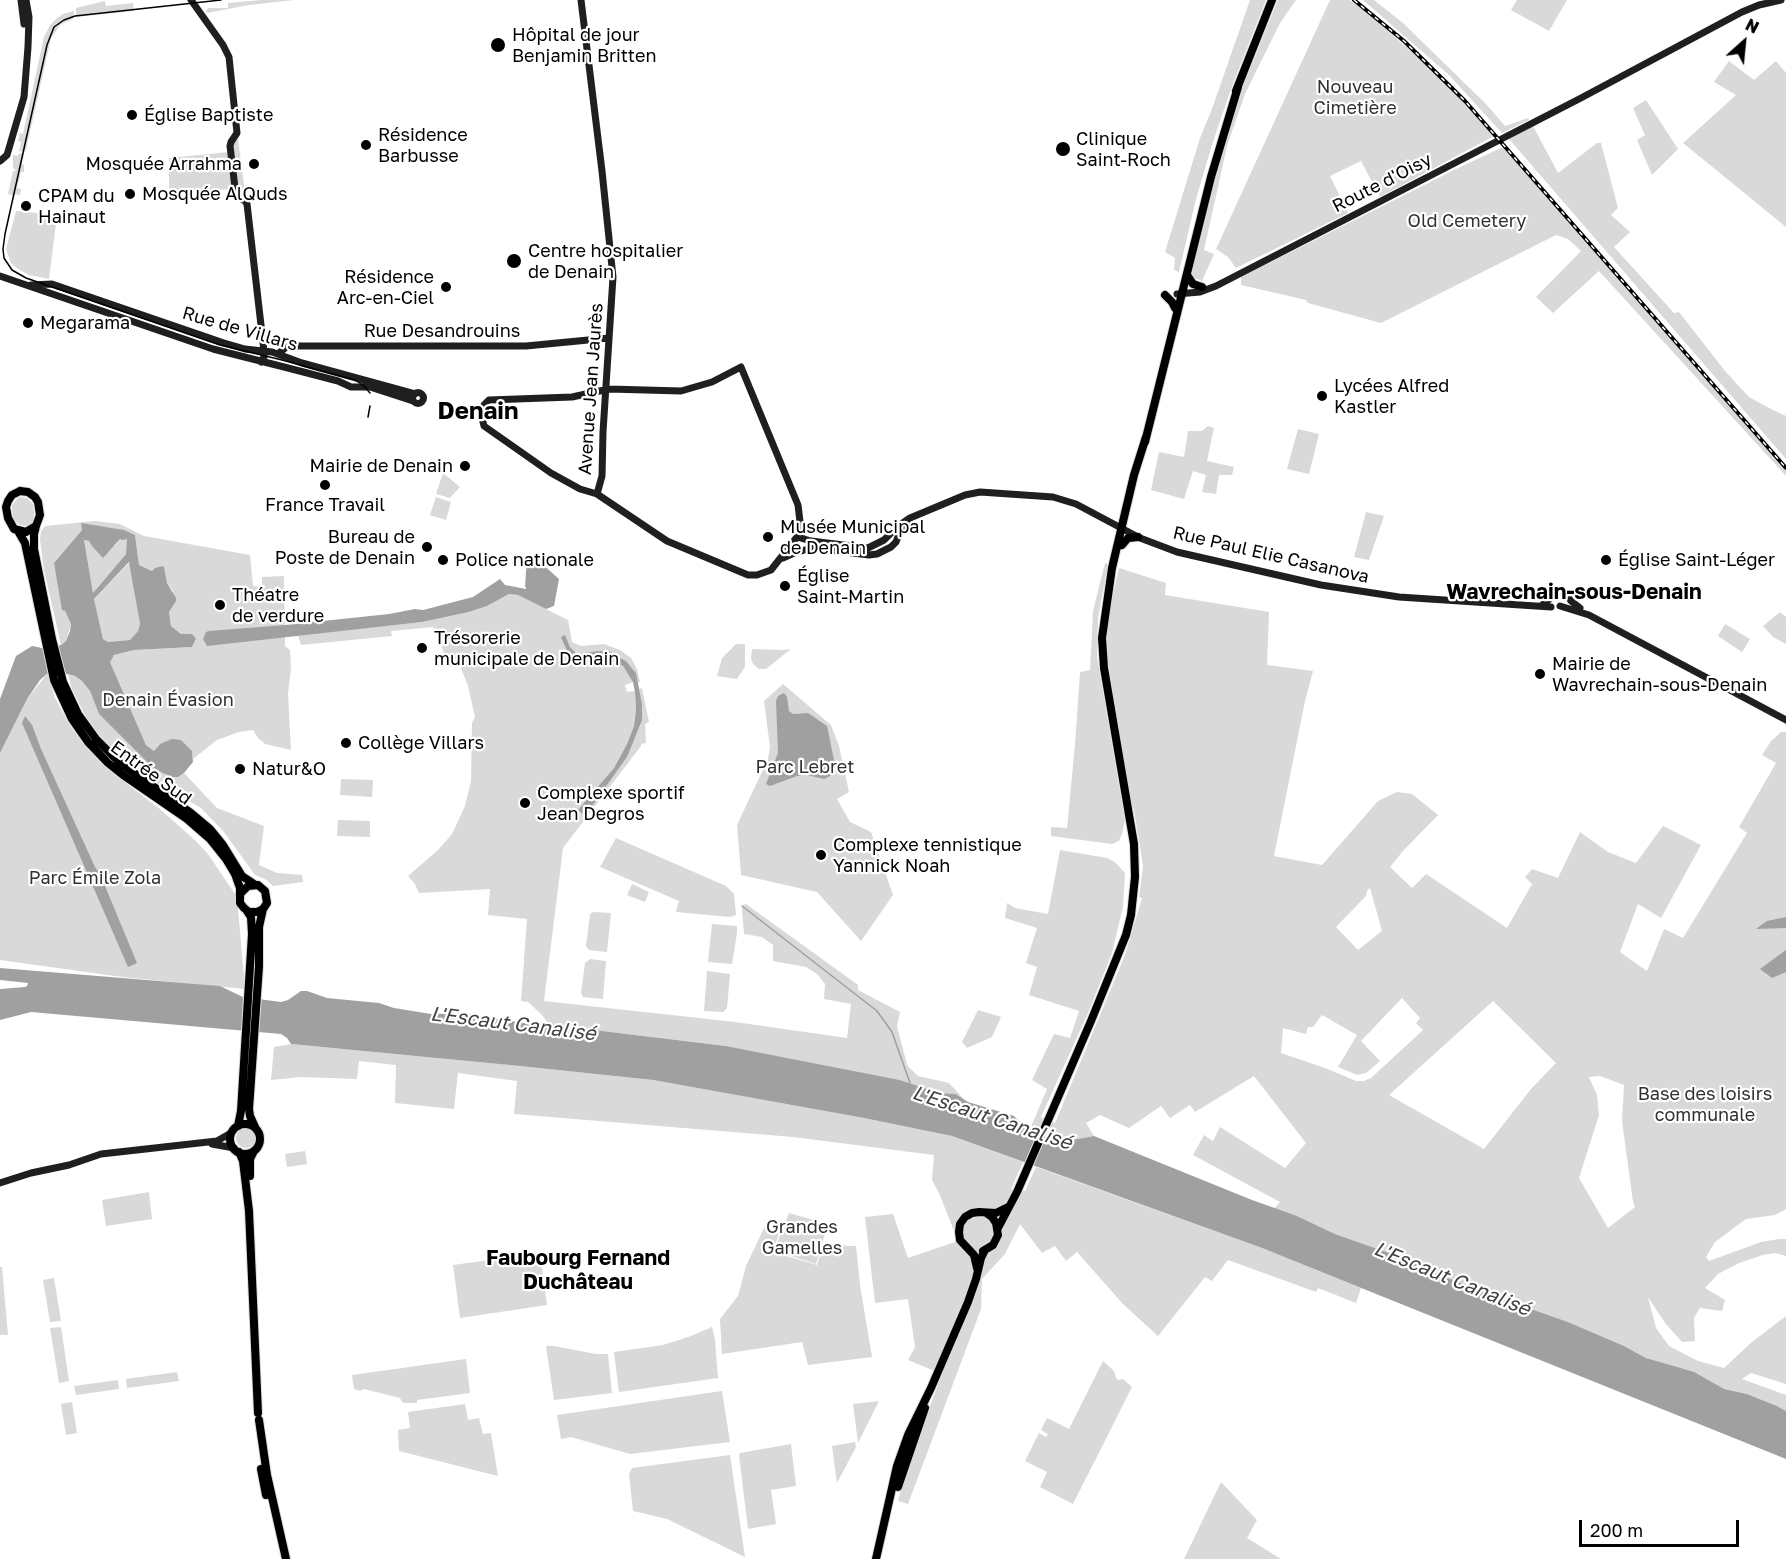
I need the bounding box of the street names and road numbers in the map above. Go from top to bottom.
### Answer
street label: Route d'Oisy [1329,149,1435,217]
street label: Rue de Villars [180,302,300,356]
street label: Avenue Jean Jaurès [574,302,608,476]
street label: Rue Desandrouins [364,320,520,342]
street label: Rue Paul Elie Casanova [1171,522,1371,588]
street label: Entrée Sud [106,736,196,810]

